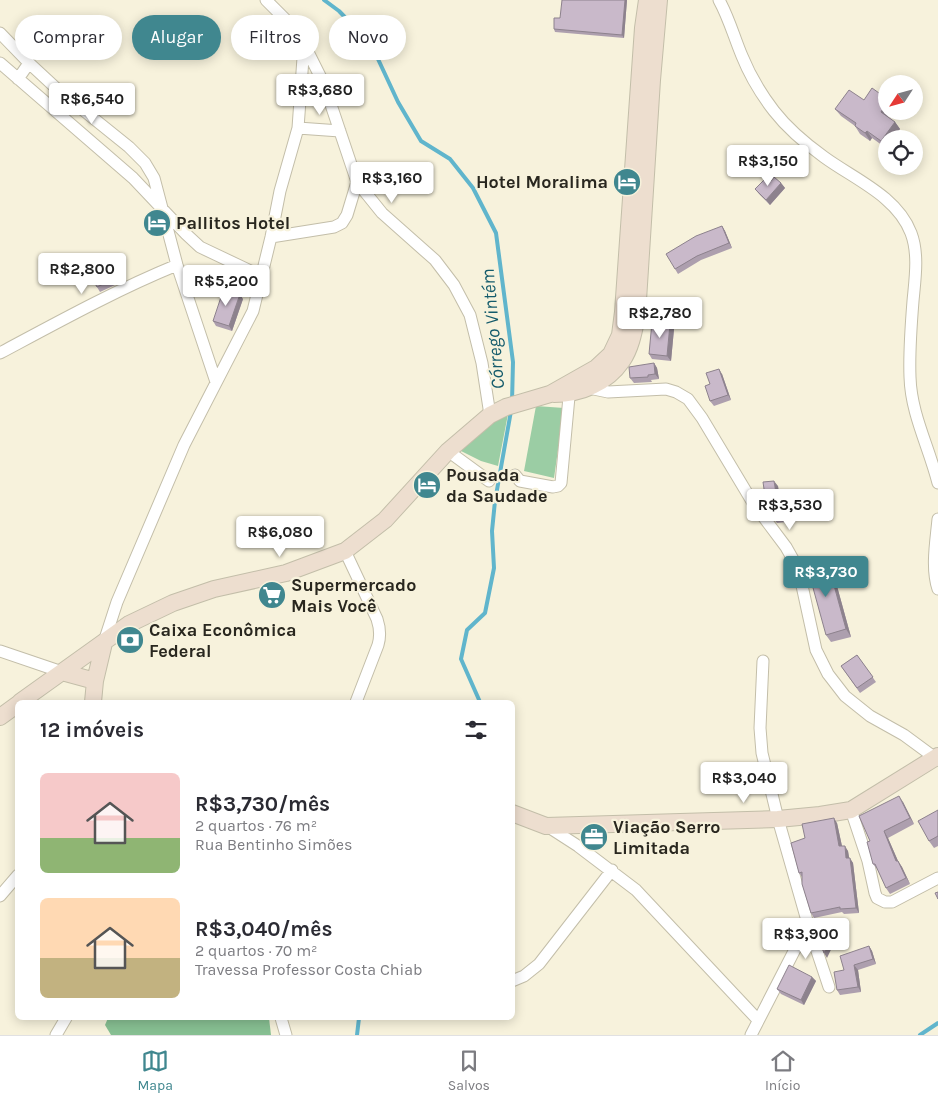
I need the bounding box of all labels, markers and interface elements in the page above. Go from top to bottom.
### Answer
chip: Comprar [15,15,122,60]
chip: Alugar [132,15,221,60]
chip: Filtros [231,15,319,60]
chip: Novo [329,15,406,60]
pin: R$3,680 [274,74,366,116]
north arrow [878,75,922,120]
map controls [878,75,923,175]
text: R$3,680 [287,80,353,99]
pin: R$6,540 [46,82,138,125]
text: R$6,540 [60,89,124,108]
button: locate [878,130,923,175]
pin: R$3,150 [722,144,814,187]
text: R$3,150 [738,151,798,170]
pin: R$3,160 [346,162,438,204]
hotel icon: Hotel Moralima [612,167,642,197]
text: R$3,160 [362,168,422,187]
place label: Hotel Moralima [476,171,608,193]
hotel icon: Pallitos Hotel [142,208,172,238]
place label: Pallitos Hotel [176,212,290,234]
pin: R$2,800 [36,252,128,295]
text: R$2,800 [49,259,115,278]
pin: R$5,200 [180,264,272,307]
water label: Córrego Vintém [477,268,509,390]
text: R$5,200 [194,271,258,290]
pin: R$2,780 [614,296,706,339]
text: R$2,780 [628,303,692,322]
place label: Pousada da Saudade [446,464,548,507]
hotel icon: Pousada da Saudade [412,470,442,500]
pin: R$3,530 [744,488,836,531]
text: R$3,530 [758,495,822,514]
pin: R$6,080 [234,516,326,558]
text: R$6,080 [247,522,313,541]
pin: R$3,730 [780,556,872,598]
text: R$3,730 [794,562,858,581]
place label: Supermercado Mais Você [291,574,416,617]
supermarket icon: Supermercado Mais Você [257,580,287,610]
place label: Caixa Econômica Federal [149,619,297,662]
bank icon: Caixa Econômica Federal [115,625,145,655]
icon: filters [462,716,490,744]
text: 12 imóveis [40,718,144,742]
pin: R$3,040 [698,762,790,804]
text: R$3,040 [711,768,777,787]
text: R$3,730/mês [195,792,330,816]
icon: home [80,793,140,853]
text: 2 quartos · 76 m² [195,816,317,835]
place label: Viação Serro Limitada [613,816,720,859]
office icon: Viação Serro Limitada [579,822,609,852]
text: Rua Bentinho Simões [195,835,352,854]
text: R$3,040/mês [195,917,332,941]
icon: home [80,918,140,978]
pin: R$3,900 [760,918,852,960]
text: R$3,900 [773,924,839,943]
text: 2 quartos · 70 m² [195,941,318,960]
text: Travessa Professor Costa Chiab [195,960,422,979]
tab: Mapa [137,1047,173,1094]
tab: Salvos [448,1047,490,1094]
tab: Início [765,1047,801,1094]

